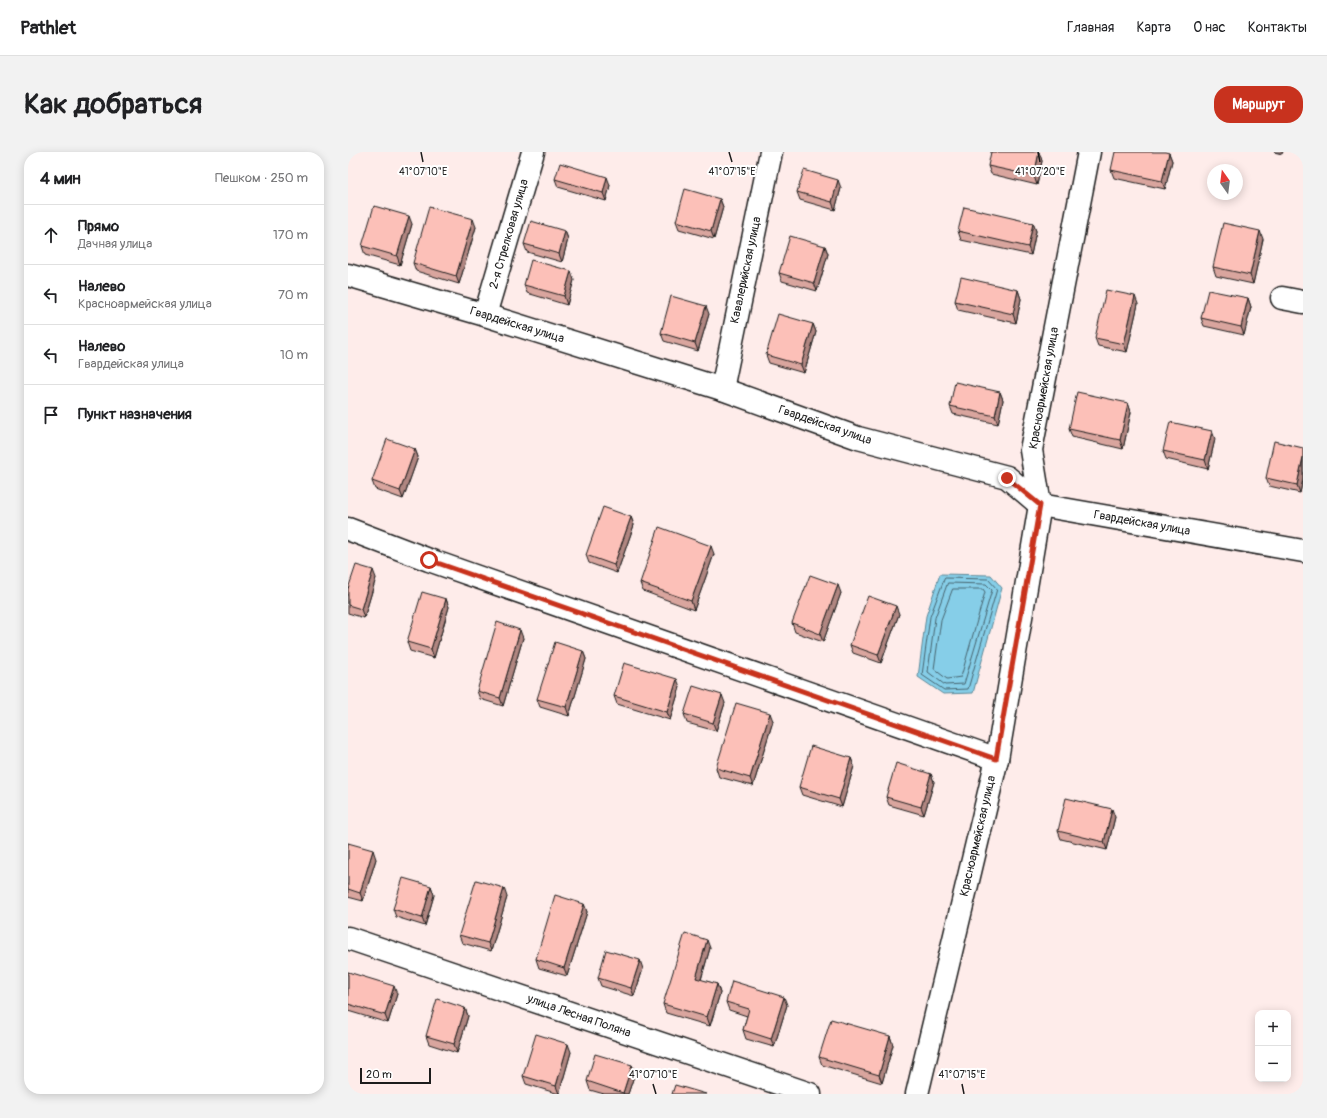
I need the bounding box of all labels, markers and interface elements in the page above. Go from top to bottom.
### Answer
text: Pathlet [20,16,76,40]
text: Главная [1067,19,1114,36]
text: Карта [1136,19,1171,36]
text: О нас [1193,19,1226,36]
text: Контакты [1248,19,1307,36]
button: Маршрут [1214,86,1303,123]
text: Как добраться [24,87,202,122]
north arrow [1207,164,1243,200]
text: 41°07'10"E [399,166,447,178]
text: 41°07'15"E [709,166,755,178]
text: 41°07'20"E [1015,166,1065,178]
text: 4 мин [40,168,81,189]
text: Пешком · 250 m [215,170,308,186]
street label: 2-я Стрелковая улица [486,177,532,291]
street label: Кавалерийская улица [727,215,765,325]
text: Прямо [78,217,119,236]
icon: ahead [40,224,62,246]
text: 170 m [273,227,308,243]
text: Дачная улица [78,236,152,252]
text: Налево [78,277,125,296]
icon: left [40,284,62,306]
text: 70 m [278,287,308,303]
text: Красноармейская улица [78,296,212,312]
street label: Гвардейская улица [468,304,566,347]
street label: Красноармейская улица [1026,325,1062,450]
text: Налево [78,337,125,356]
icon: left [40,344,62,366]
text: 10 m [280,347,308,363]
text: Гвардейская улица [78,356,184,372]
street label: Гвардейская улица [776,402,874,448]
icon: arrive [40,404,62,426]
text: Пункт назначения [78,405,192,424]
route end [998,469,1016,487]
street label: Гвардейская улица [1093,507,1192,539]
route start [420,551,438,569]
street label: Красноармейская улица [957,774,999,898]
street label: улица Лесная Поляна [524,991,633,1041]
map controls [1255,1010,1291,1082]
button: + [1255,1010,1291,1046]
button: − [1255,1046,1291,1082]
scale bar [360,1066,431,1085]
text: 20 m [366,1068,392,1081]
text: 41°07'10"E [629,1069,677,1081]
text: 41°07'15"E [939,1069,985,1081]

